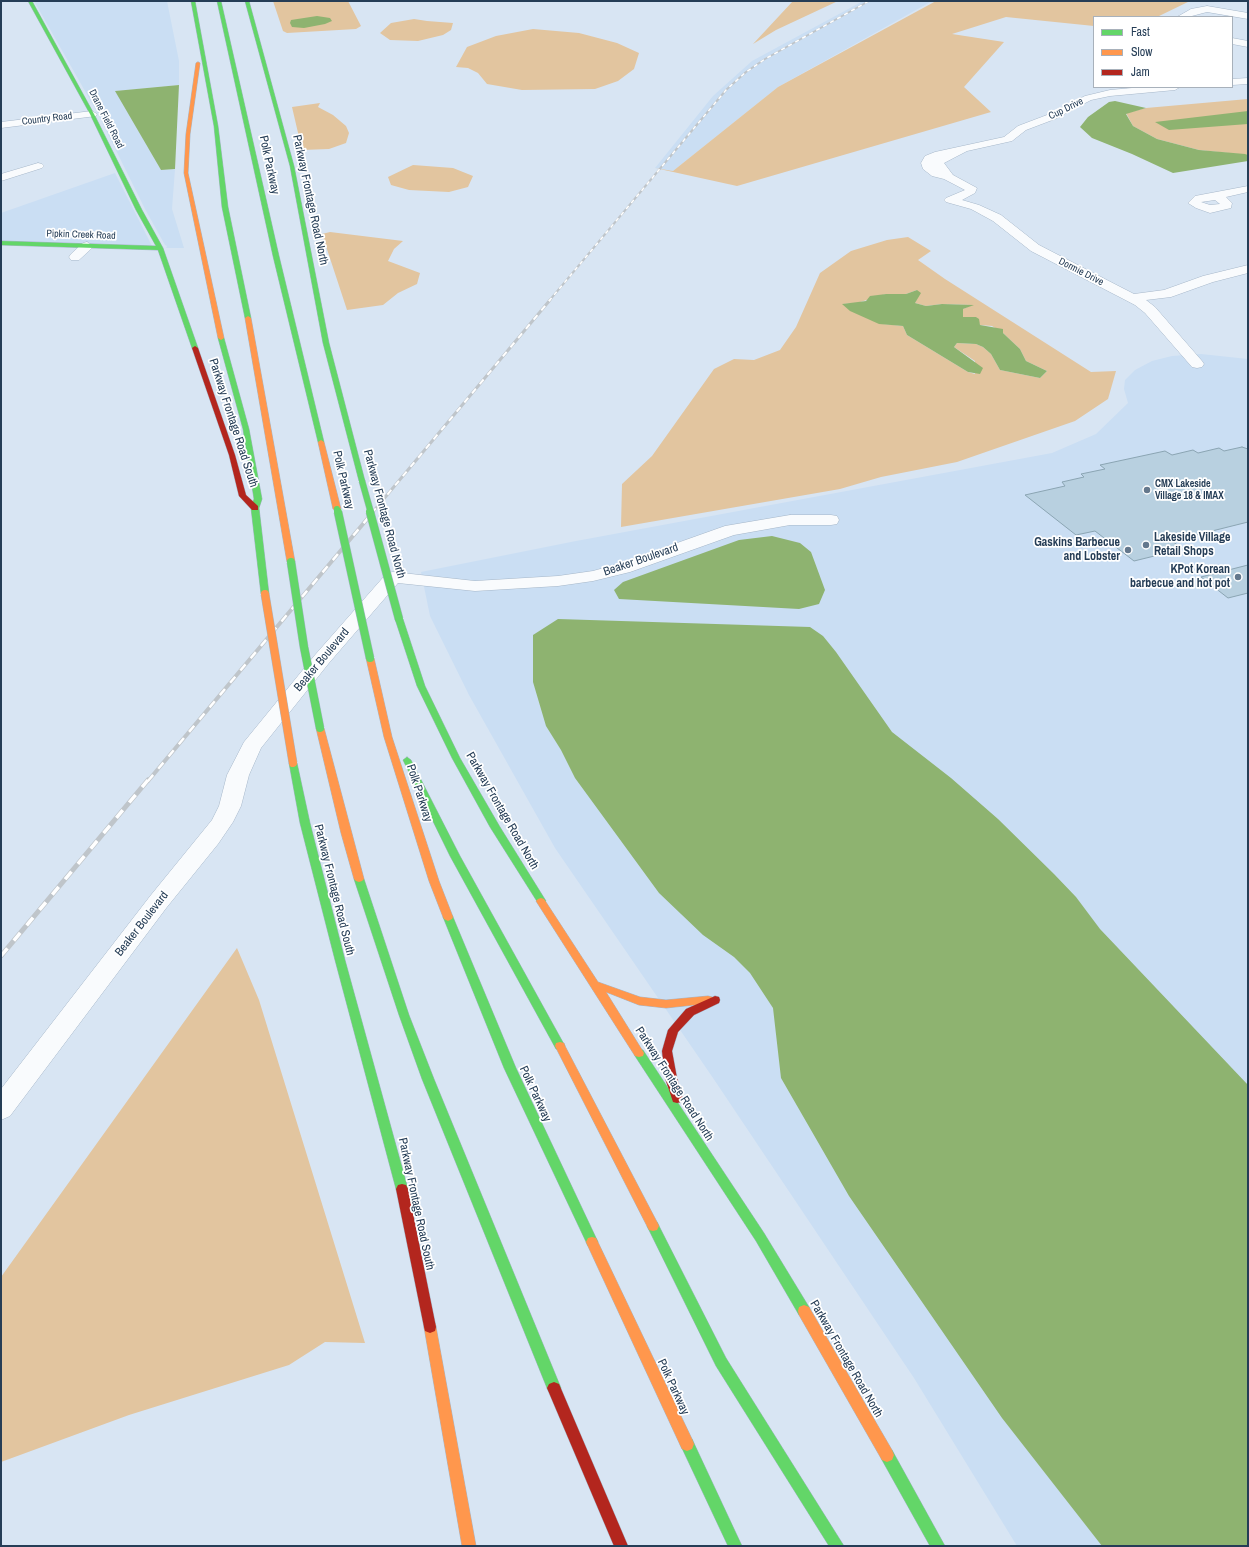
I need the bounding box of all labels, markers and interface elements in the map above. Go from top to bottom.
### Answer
legend [1093,16,1233,88]
text: Fast [1131,24,1150,40]
text: Slow [1131,44,1152,60]
text: Jam [1131,64,1150,80]
street label: Drane Field Road [86,87,126,151]
street label: Cup Drive [1047,96,1085,122]
street label: Country Road [21,110,73,128]
street label: Polk Parkway [256,134,282,196]
street label: Parkway Frontage Road North [289,134,331,266]
street label: Pipkin Creek Road [46,228,116,242]
street label: Dormie Drive [1057,256,1105,288]
street label: Parkway Frontage Road South [205,357,261,489]
street label: Parkway Frontage Road North [360,448,408,580]
street label: Polk Parkway [329,449,357,511]
place label: CMX Lakeside Village 18 & IMAX [1155,478,1224,502]
marker: CMX Lakeside Village 18 & IMAX [1142,485,1152,495]
place label: Lakeside Village Retail Shops [1154,531,1230,559]
place label: Gaskins Barbecue and Lobster [1034,536,1120,564]
street label: Beaker Boulevard [602,540,680,580]
marker: Lakeside Village Retail Shops [1141,540,1151,550]
marker: Gaskins Barbecue and Lobster [1123,545,1133,555]
place label: KPot Korean barbecue and hot pot [1130,563,1230,591]
marker: KPot Korean barbecue and hot pot [1233,572,1243,582]
street label: Beaker Boulevard [291,625,353,695]
street label: Parkway Frontage Road North [463,750,541,872]
street label: Polk Parkway [403,762,435,824]
street label: Parkway Frontage Road South [311,823,357,957]
street label: Beaker Boulevard [112,889,172,959]
street label: Parkway Frontage Road North [632,1024,716,1144]
street label: Polk Parkway [516,1064,554,1124]
street label: Parkway Frontage Road South [395,1137,437,1271]
street label: Parkway Frontage Road North [807,1298,885,1420]
street label: Polk Parkway [654,1357,692,1417]

